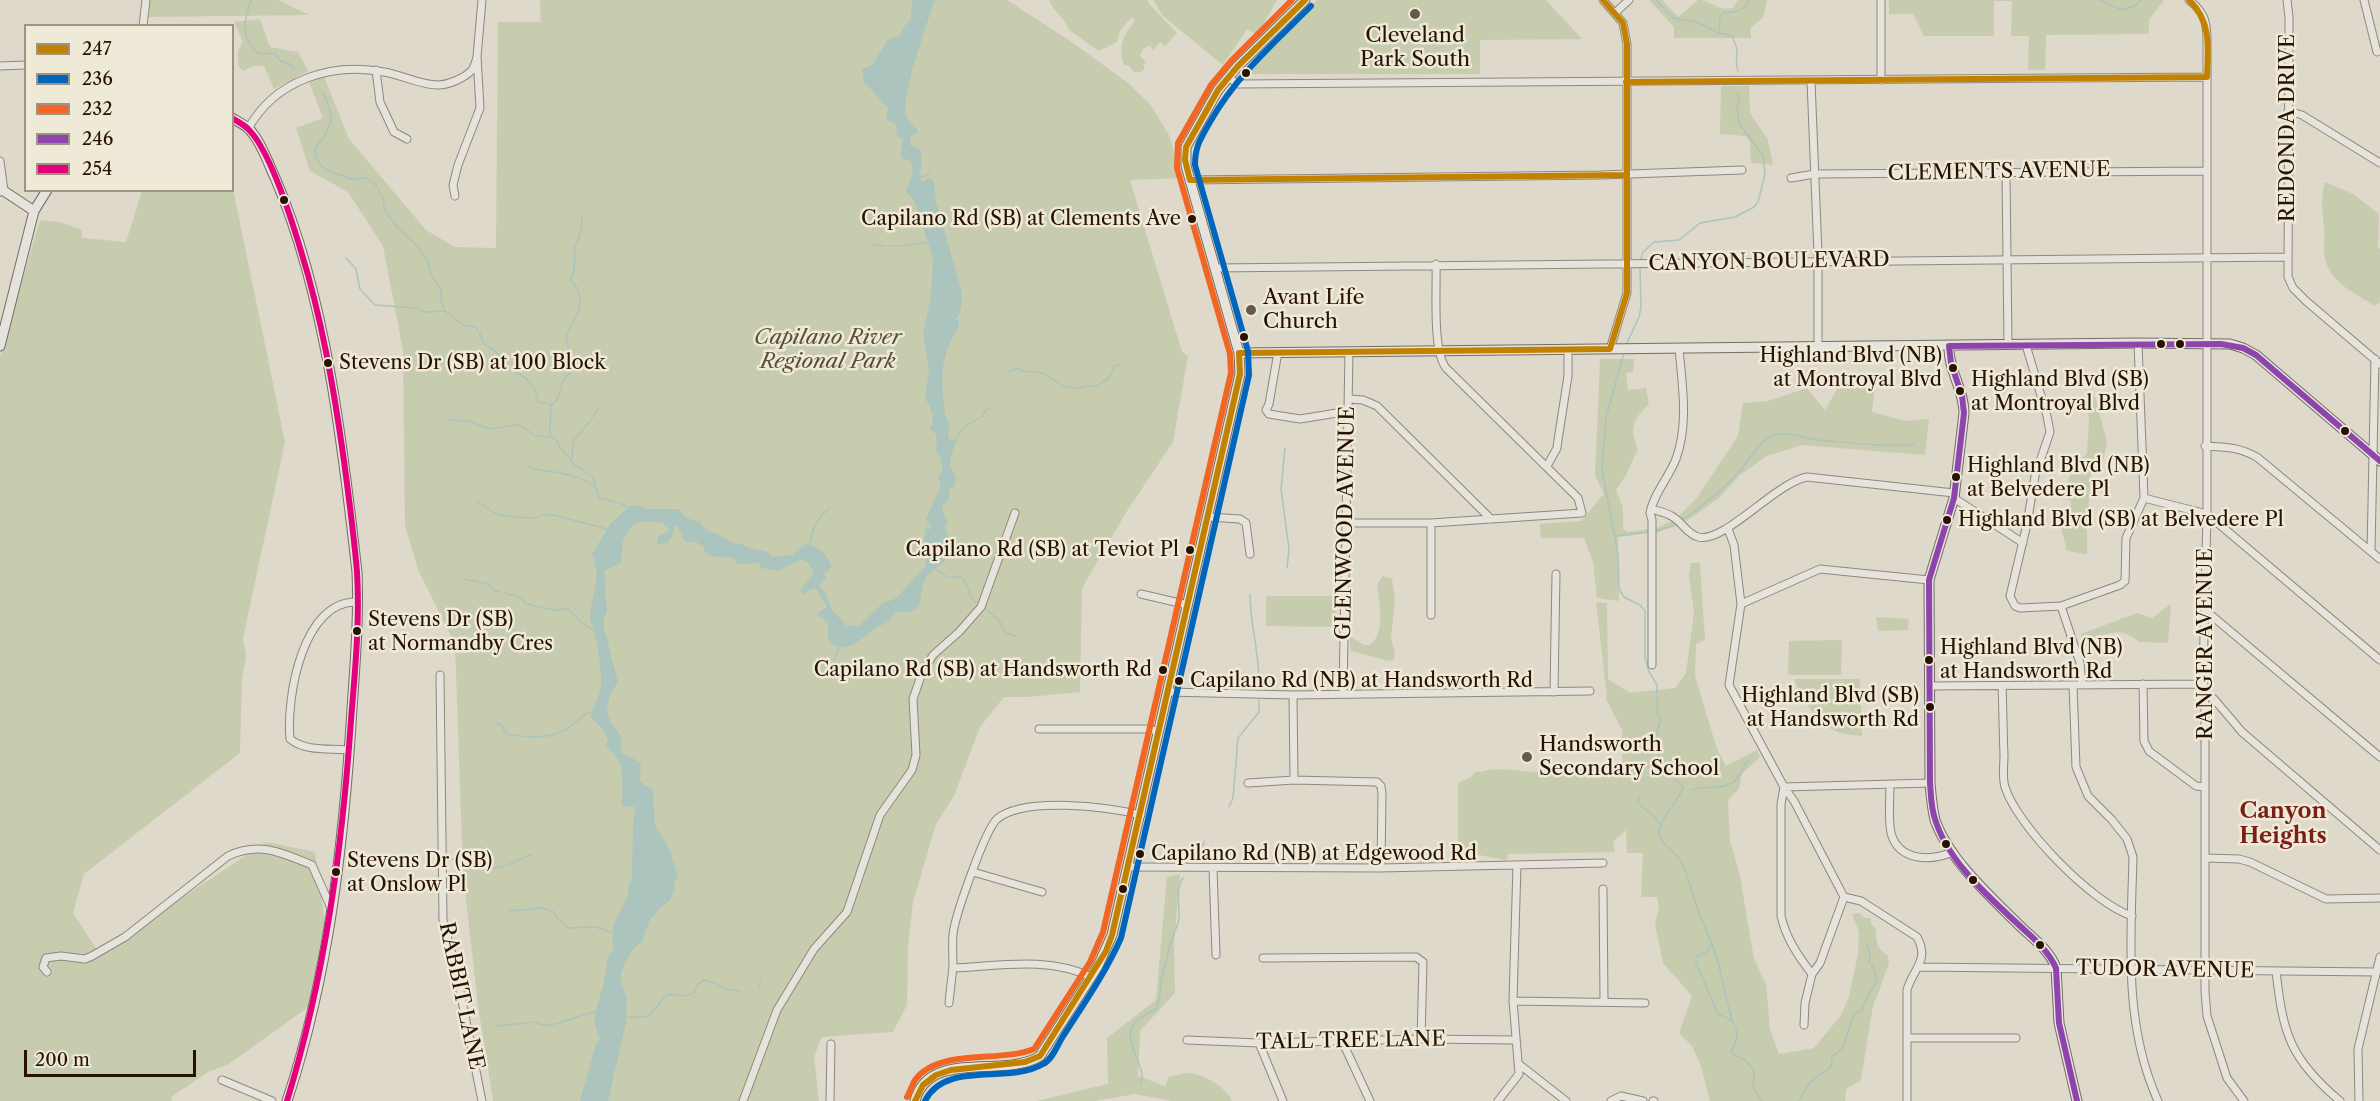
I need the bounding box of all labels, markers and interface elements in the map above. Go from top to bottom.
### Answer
marker: Cleveland Park South [1408,7,1422,21]
place label: Cleveland Park South [1360,23,1470,73]
legend [24,24,234,192]
street label: REDONDA DRIVE [2275,34,2301,222]
text: 247 [82,38,112,60]
unlabelled marker [1240,67,1252,79]
text: 236 [82,68,113,90]
text: 232 [82,98,113,120]
text: 246 [82,128,113,150]
street label: CLEMENTS AVENUE [1887,157,2111,187]
text: 254 [82,158,113,180]
unlabelled marker [278,194,290,206]
place label: Capilano Rd (SB) at Clements Ave [861,207,1181,231]
marker: Capilano Rd (SB) at Clements Ave [1186,213,1198,225]
street label: CANYON BOULEVARD [1648,247,1890,277]
place label: Avant Life Church [1263,285,1364,335]
marker: Avant Life Church [1244,303,1258,317]
park label: Capilano River Regional Park [754,325,902,375]
unlabelled marker [1238,331,1250,343]
unlabelled marker [2155,338,2167,350]
unlabelled marker [2174,338,2186,350]
place label: Highland Blvd (NB) at Montroyal Blvd [1759,344,1942,391]
place label: Stevens Dr (SB) at 100 Block [339,351,606,375]
marker: Stevens Dr (SB) at 100 Block [322,357,334,369]
marker: Highland Blvd (NB) at Montroyal Blvd [1947,362,1959,374]
place label: Highland Blvd (SB) at Montroyal Blvd [1971,368,2149,415]
marker: Highland Blvd (SB) at Montroyal Blvd [1954,385,1966,397]
street label: GLENWOOD AVENUE [1331,406,1361,640]
unlabelled marker [2339,425,2351,437]
place label: Highland Blvd (NB) at Belvedere Pl [1967,454,2150,501]
marker: Highland Blvd (NB) at Belvedere Pl [1950,471,1962,483]
place label: Highland Blvd (SB) at Belvedere Pl [1958,508,2284,532]
marker: Highland Blvd (SB) at Belvedere Pl [1941,514,1953,526]
place label: Capilano Rd (SB) at Teviot Pl [905,538,1179,562]
marker: Capilano Rd (SB) at Teviot Pl [1184,544,1196,556]
street label: RANGER AVENUE [2193,548,2219,740]
place label: Stevens Dr (SB) at Normandby Cres [368,608,553,655]
marker: Stevens Dr (SB) at Normandby Cres [351,625,363,637]
place label: Highland Blvd (NB) at Handsworth Rd [1940,636,2123,683]
marker: Highland Blvd (NB) at Handsworth Rd [1923,654,1935,666]
place label: Capilano Rd (SB) at Handsworth Rd [814,658,1152,682]
marker: Capilano Rd (SB) at Handsworth Rd [1157,664,1169,676]
place label: Capilano Rd (NB) at Handsworth Rd [1190,669,1533,693]
marker: Capilano Rd (NB) at Handsworth Rd [1173,675,1185,687]
place label: Highland Blvd (SB) at Handsworth Rd [1741,684,1919,731]
marker: Highland Blvd (SB) at Handsworth Rd [1924,701,1936,713]
place label: Handsworth Secondary School [1539,732,1719,782]
marker: Handsworth Secondary School [1520,750,1534,764]
district label: Canyon Heights [2239,799,2327,850]
unlabelled marker [1940,838,1952,850]
place label: Capilano Rd (NB) at Edgewood Rd [1151,842,1477,866]
marker: Capilano Rd (NB) at Edgewood Rd [1134,848,1146,860]
place label: Stevens Dr (SB) at Onslow Pl [347,849,492,896]
marker: Stevens Dr (SB) at Onslow Pl [330,866,342,878]
unlabelled marker [1967,874,1979,886]
unlabelled marker [1117,883,1129,895]
street label: RABBIT LANE [433,920,489,1072]
unlabelled marker [2034,939,2046,951]
street label: TUDOR AVENUE [2075,956,2255,984]
street label: TALL TREE LANE [1256,1027,1446,1055]
scale bar [27,1038,200,1076]
text: 200 m [35,1049,90,1071]

